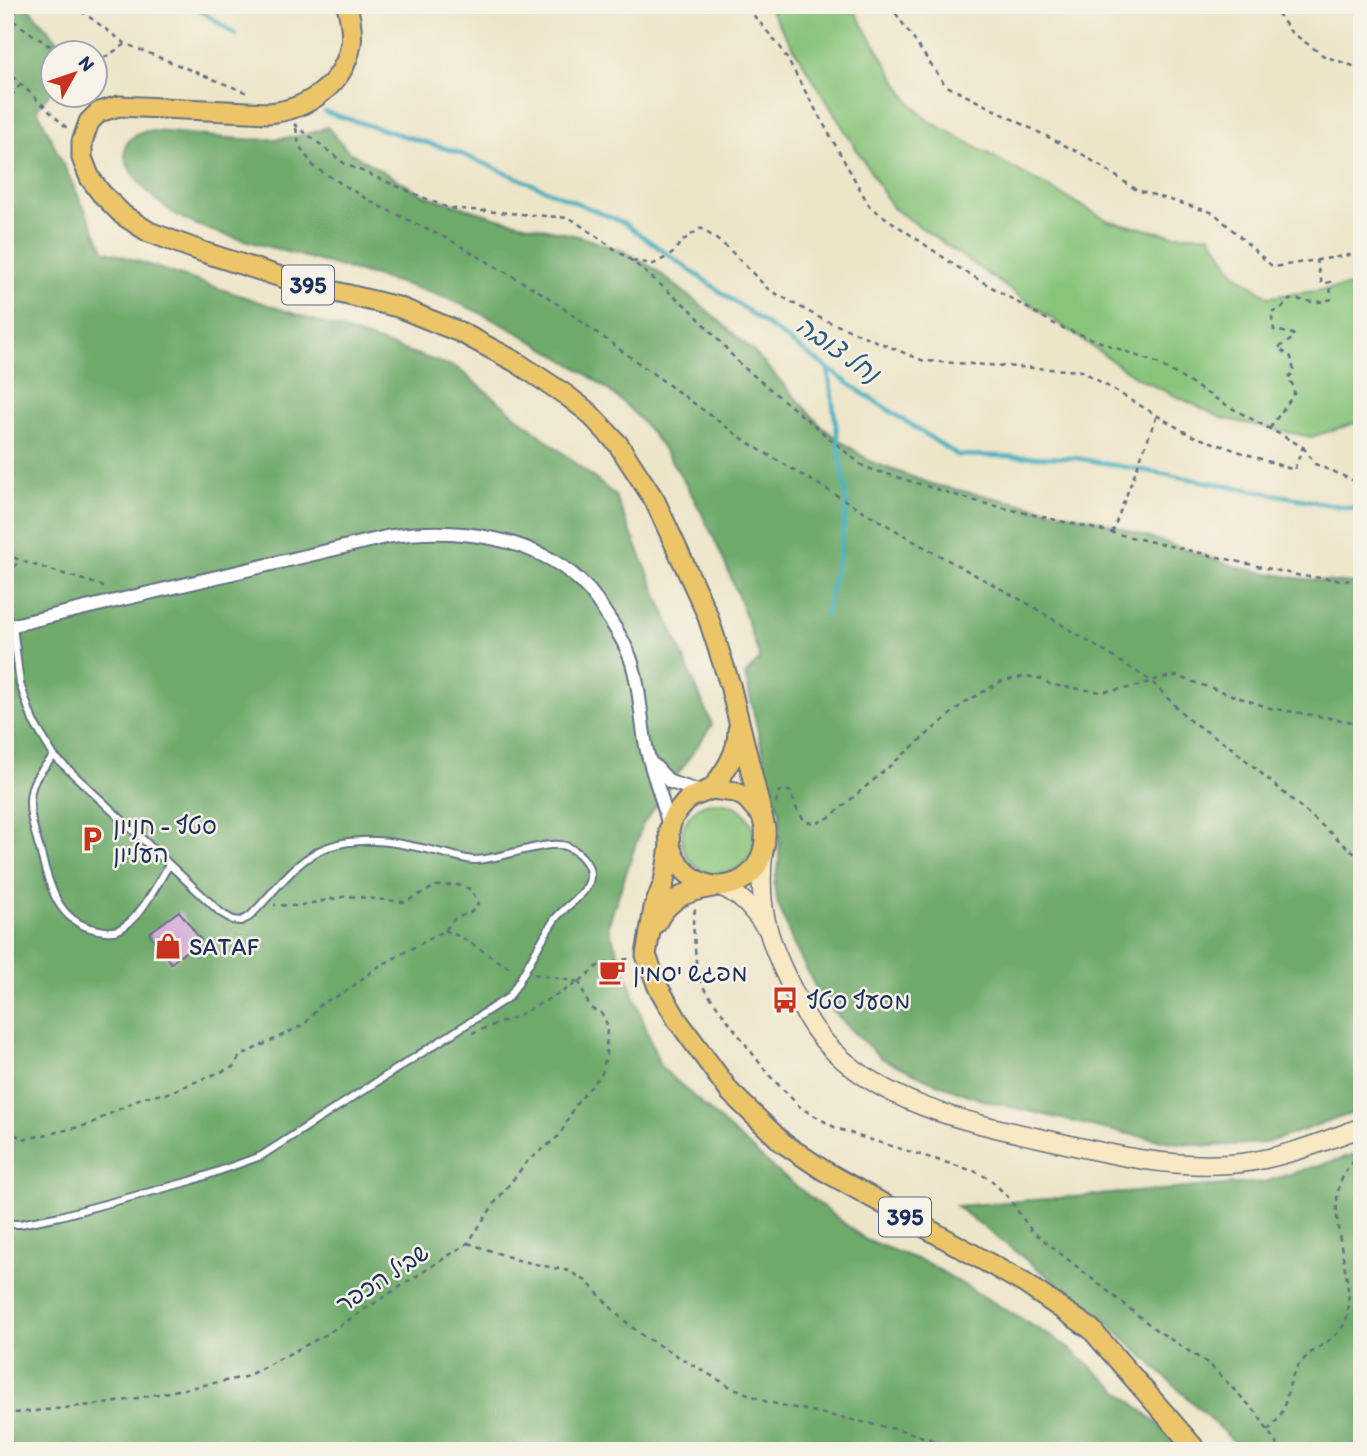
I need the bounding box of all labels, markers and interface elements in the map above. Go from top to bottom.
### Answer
north arrow [38,38,108,108]
text: N [74,51,100,76]
road number: 395 [282,266,334,304]
water label: נחל צובה [790,309,887,390]
place label: סטף - חניון העליון [113,811,217,868]
parking icon: סטף - חניון העליון [77,824,107,854]
shop icon: SATAF [153,931,183,961]
place label: SATAF [189,932,260,961]
cafe icon: מפגש יסמין [597,957,627,987]
place label: מפגש יסמין [633,958,748,988]
bus stop icon: מסעף סטף [770,985,800,1015]
place label: מסעף סטף [806,986,911,1015]
road number: 395 [879,1198,931,1236]
street label: שביל הכפר [330,1237,434,1319]

